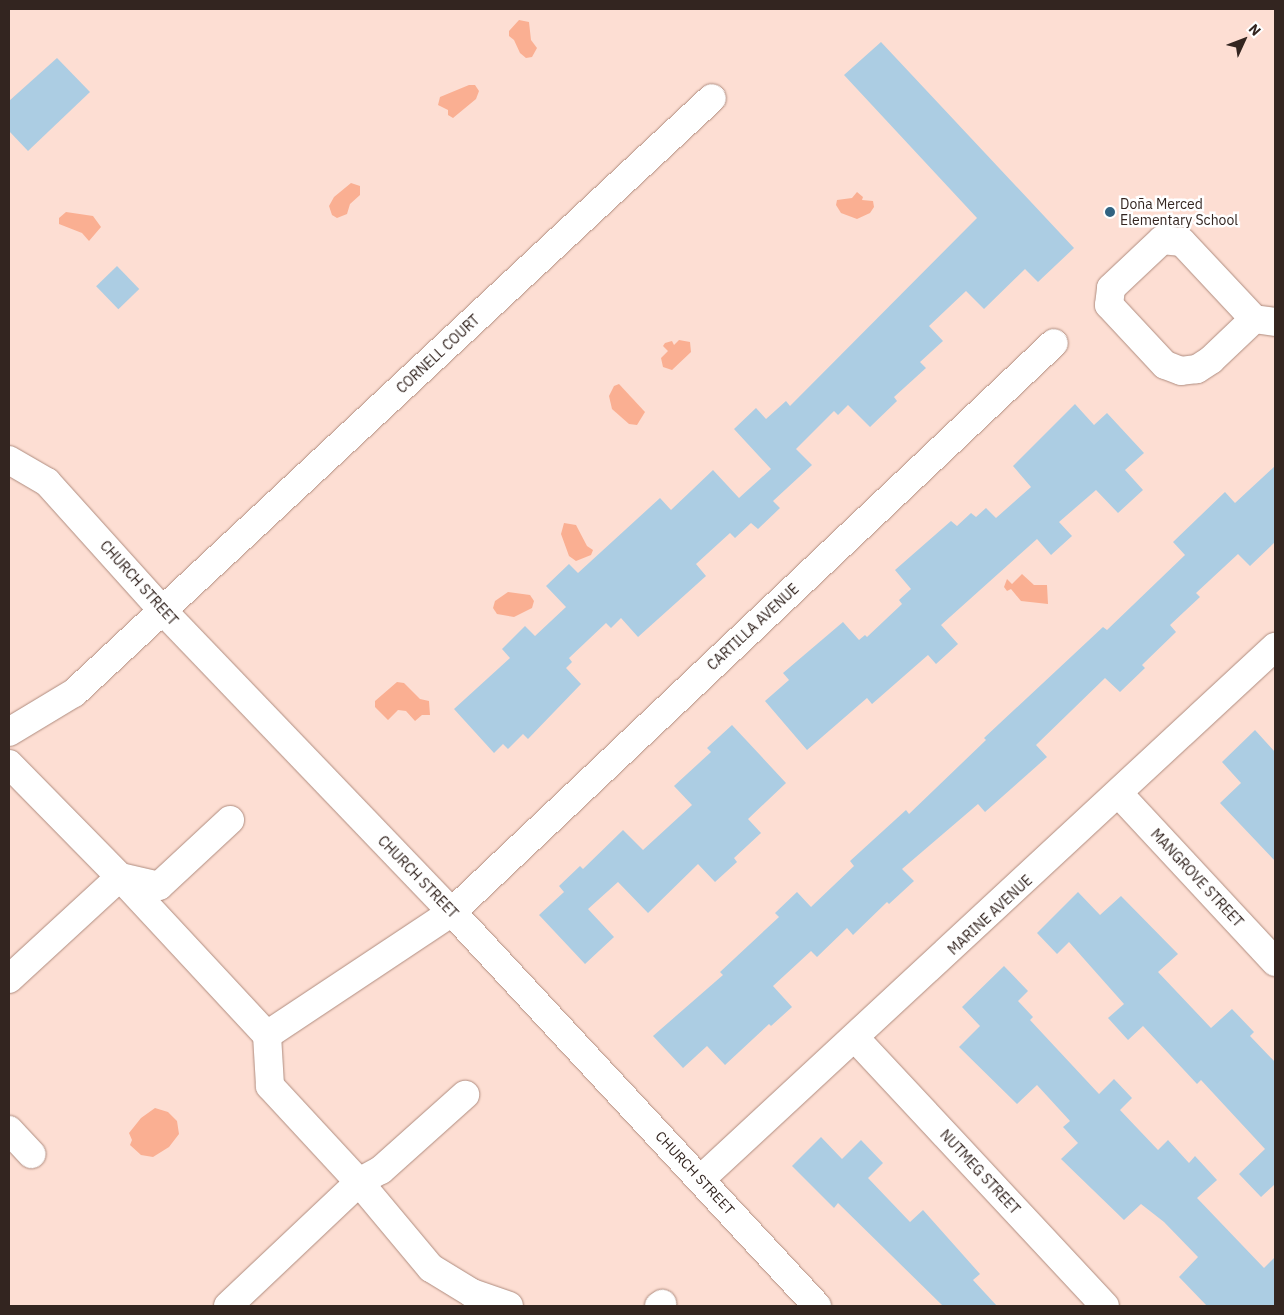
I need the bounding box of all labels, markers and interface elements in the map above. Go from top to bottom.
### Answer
north arrow [1219,15,1269,65]
text: N [1245,20,1265,40]
place label: Doña Merced Elementary School [1120,196,1238,228]
marker: Doña Merced Elementary School [1104,206,1116,218]
street label: CORNELL COURT [393,311,483,397]
street label: CHURCH STREET [97,537,181,629]
street label: CARTILLA AVENUE [704,580,802,674]
street label: MANGROVE STREET [1147,826,1247,930]
street label: CHURCH STREET [374,832,462,922]
street label: MARINE AVENUE [944,872,1036,958]
street label: NUTMEG STREET [937,1126,1023,1218]
street label: CHURCH STREET [652,1128,738,1218]

